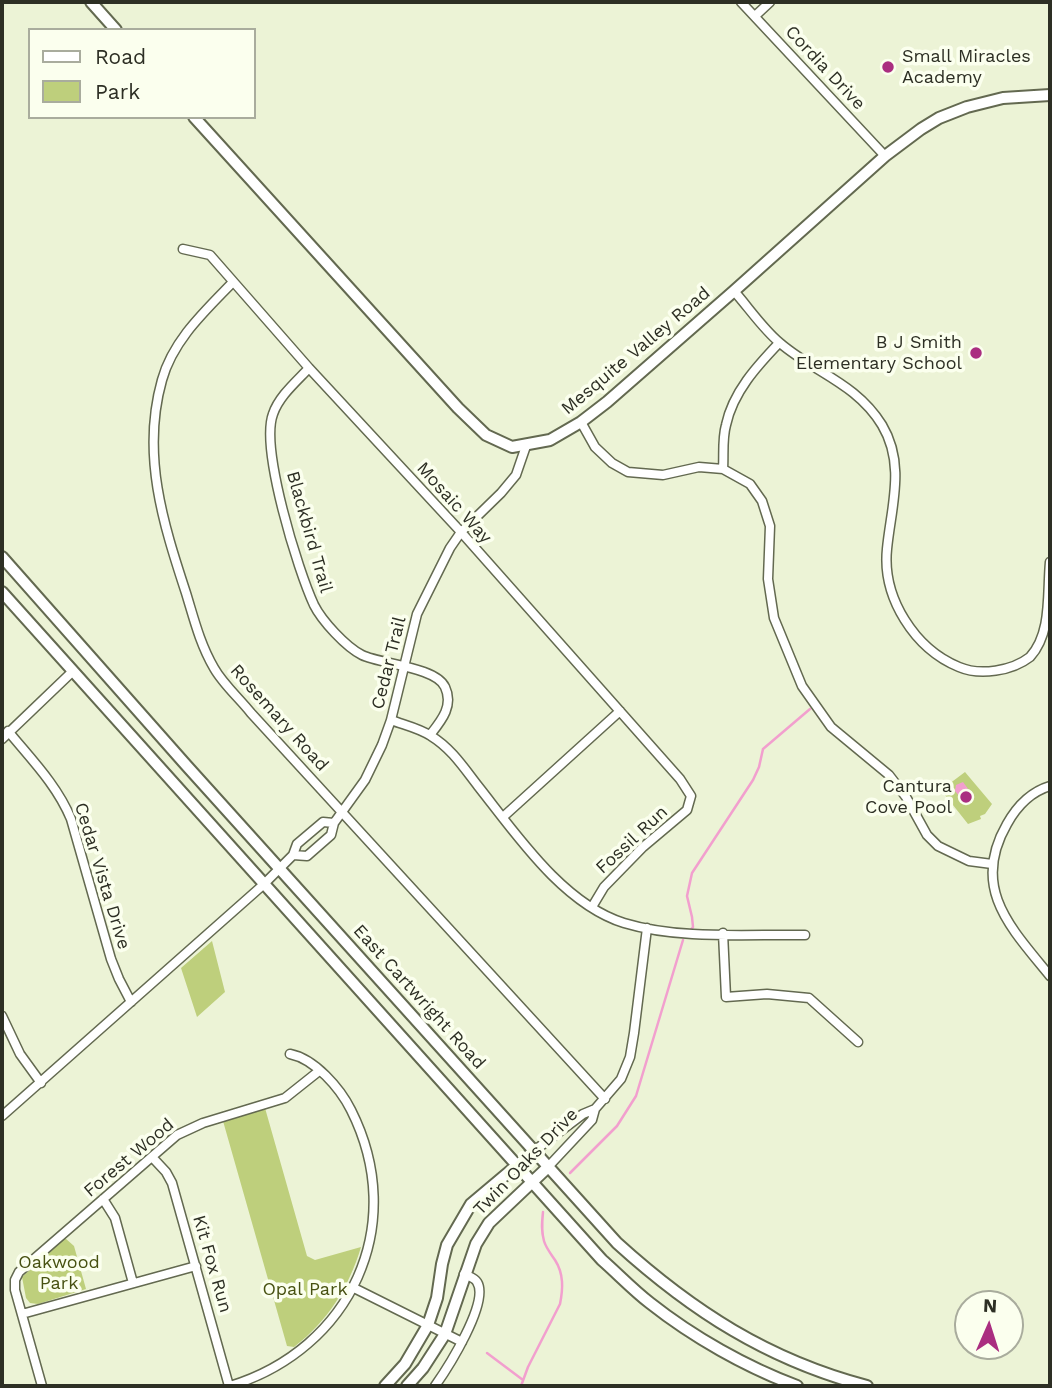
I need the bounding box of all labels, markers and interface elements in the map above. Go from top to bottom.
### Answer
street label: Cordia Drive [780,21,870,115]
legend [28,28,256,119]
text: Road [95,44,146,69]
place label: Small Miracles Academy [902,46,1031,88]
marker: Small Miracles Academy [880,59,896,75]
text: Park [95,79,140,104]
street label: Mesquite Valley Road [557,282,715,420]
place label: B J Smith Elementary School [796,332,962,374]
marker: B J Smith Elementary School [968,345,984,361]
street label: Mosaic Way [412,458,496,548]
street label: Blackbird Trail [281,469,337,595]
street label: Cedar Trail [367,614,411,712]
street label: Rosemary Road [225,660,333,776]
place label: Cantura Cove Pool [865,776,952,818]
marker: Cantura Cove Pool [958,789,974,805]
street label: Cedar Vista Drive [69,800,135,952]
street label: Fossil Run [592,801,672,879]
street label: East Cartwright Road [348,920,490,1074]
street label: Twin Oaks Drive [469,1104,583,1220]
street label: Forest Wood [80,1114,178,1202]
street label: Kit Fox Run [188,1213,236,1315]
park label: Oakwood Park [18,1252,100,1294]
park label: Opal Park [262,1279,348,1301]
north arrow [954,1290,1024,1360]
text: N [982,1294,998,1317]

